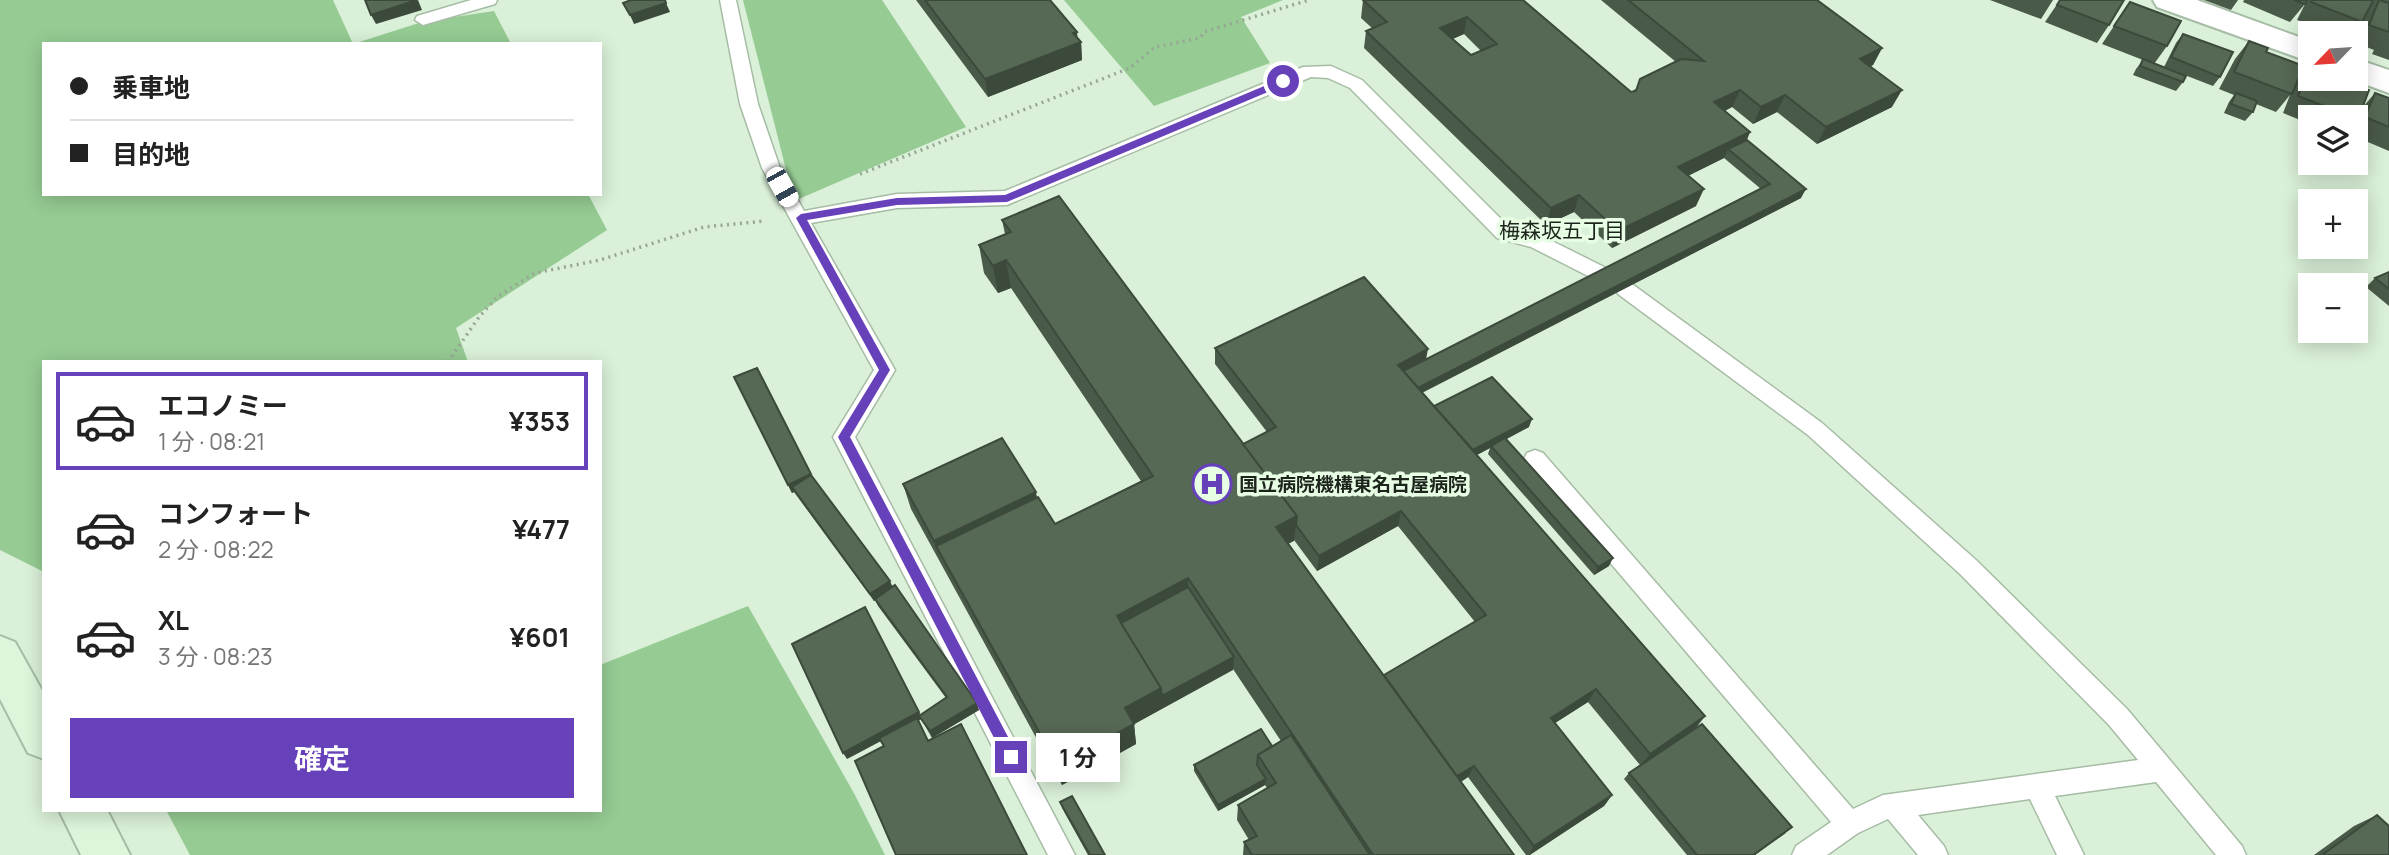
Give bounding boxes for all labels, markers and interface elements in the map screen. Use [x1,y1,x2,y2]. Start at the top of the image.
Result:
north arrow [2298,21,2368,91]
map controls [2298,21,2368,343]
route start [1267,65,1299,97]
text: 乗車地 [112,69,190,105]
button: layers [2298,105,2368,175]
text: 目的地 [112,136,190,172]
car [763,164,802,210]
button: + [2298,189,2368,259]
district label: 梅森坂五丁目 [1499,216,1625,244]
button: − [2298,273,2368,343]
text: エコノミー [158,387,288,423]
icon: car [74,390,137,453]
text: ¥353 [509,403,570,439]
text: 1 分 · 08:21 [158,425,265,457]
hospital icon: 国立病院機構東名古屋病院 [1191,463,1233,505]
place label: 国立病院機構東名古屋病院 [1239,471,1467,497]
text: コンフォート [158,495,313,531]
icon: car [74,498,137,561]
text: ¥477 [512,511,570,547]
text: 2 分 · 08:22 [158,533,274,565]
text: XL [158,602,189,638]
icon: car [74,606,137,669]
text: ¥601 [509,619,570,655]
text: 3 分 · 08:23 [158,640,273,672]
button: 確定 [70,718,574,798]
callout: 1 分 [1036,732,1120,782]
route end [995,741,1027,773]
text: 1 分 [1059,741,1097,773]

